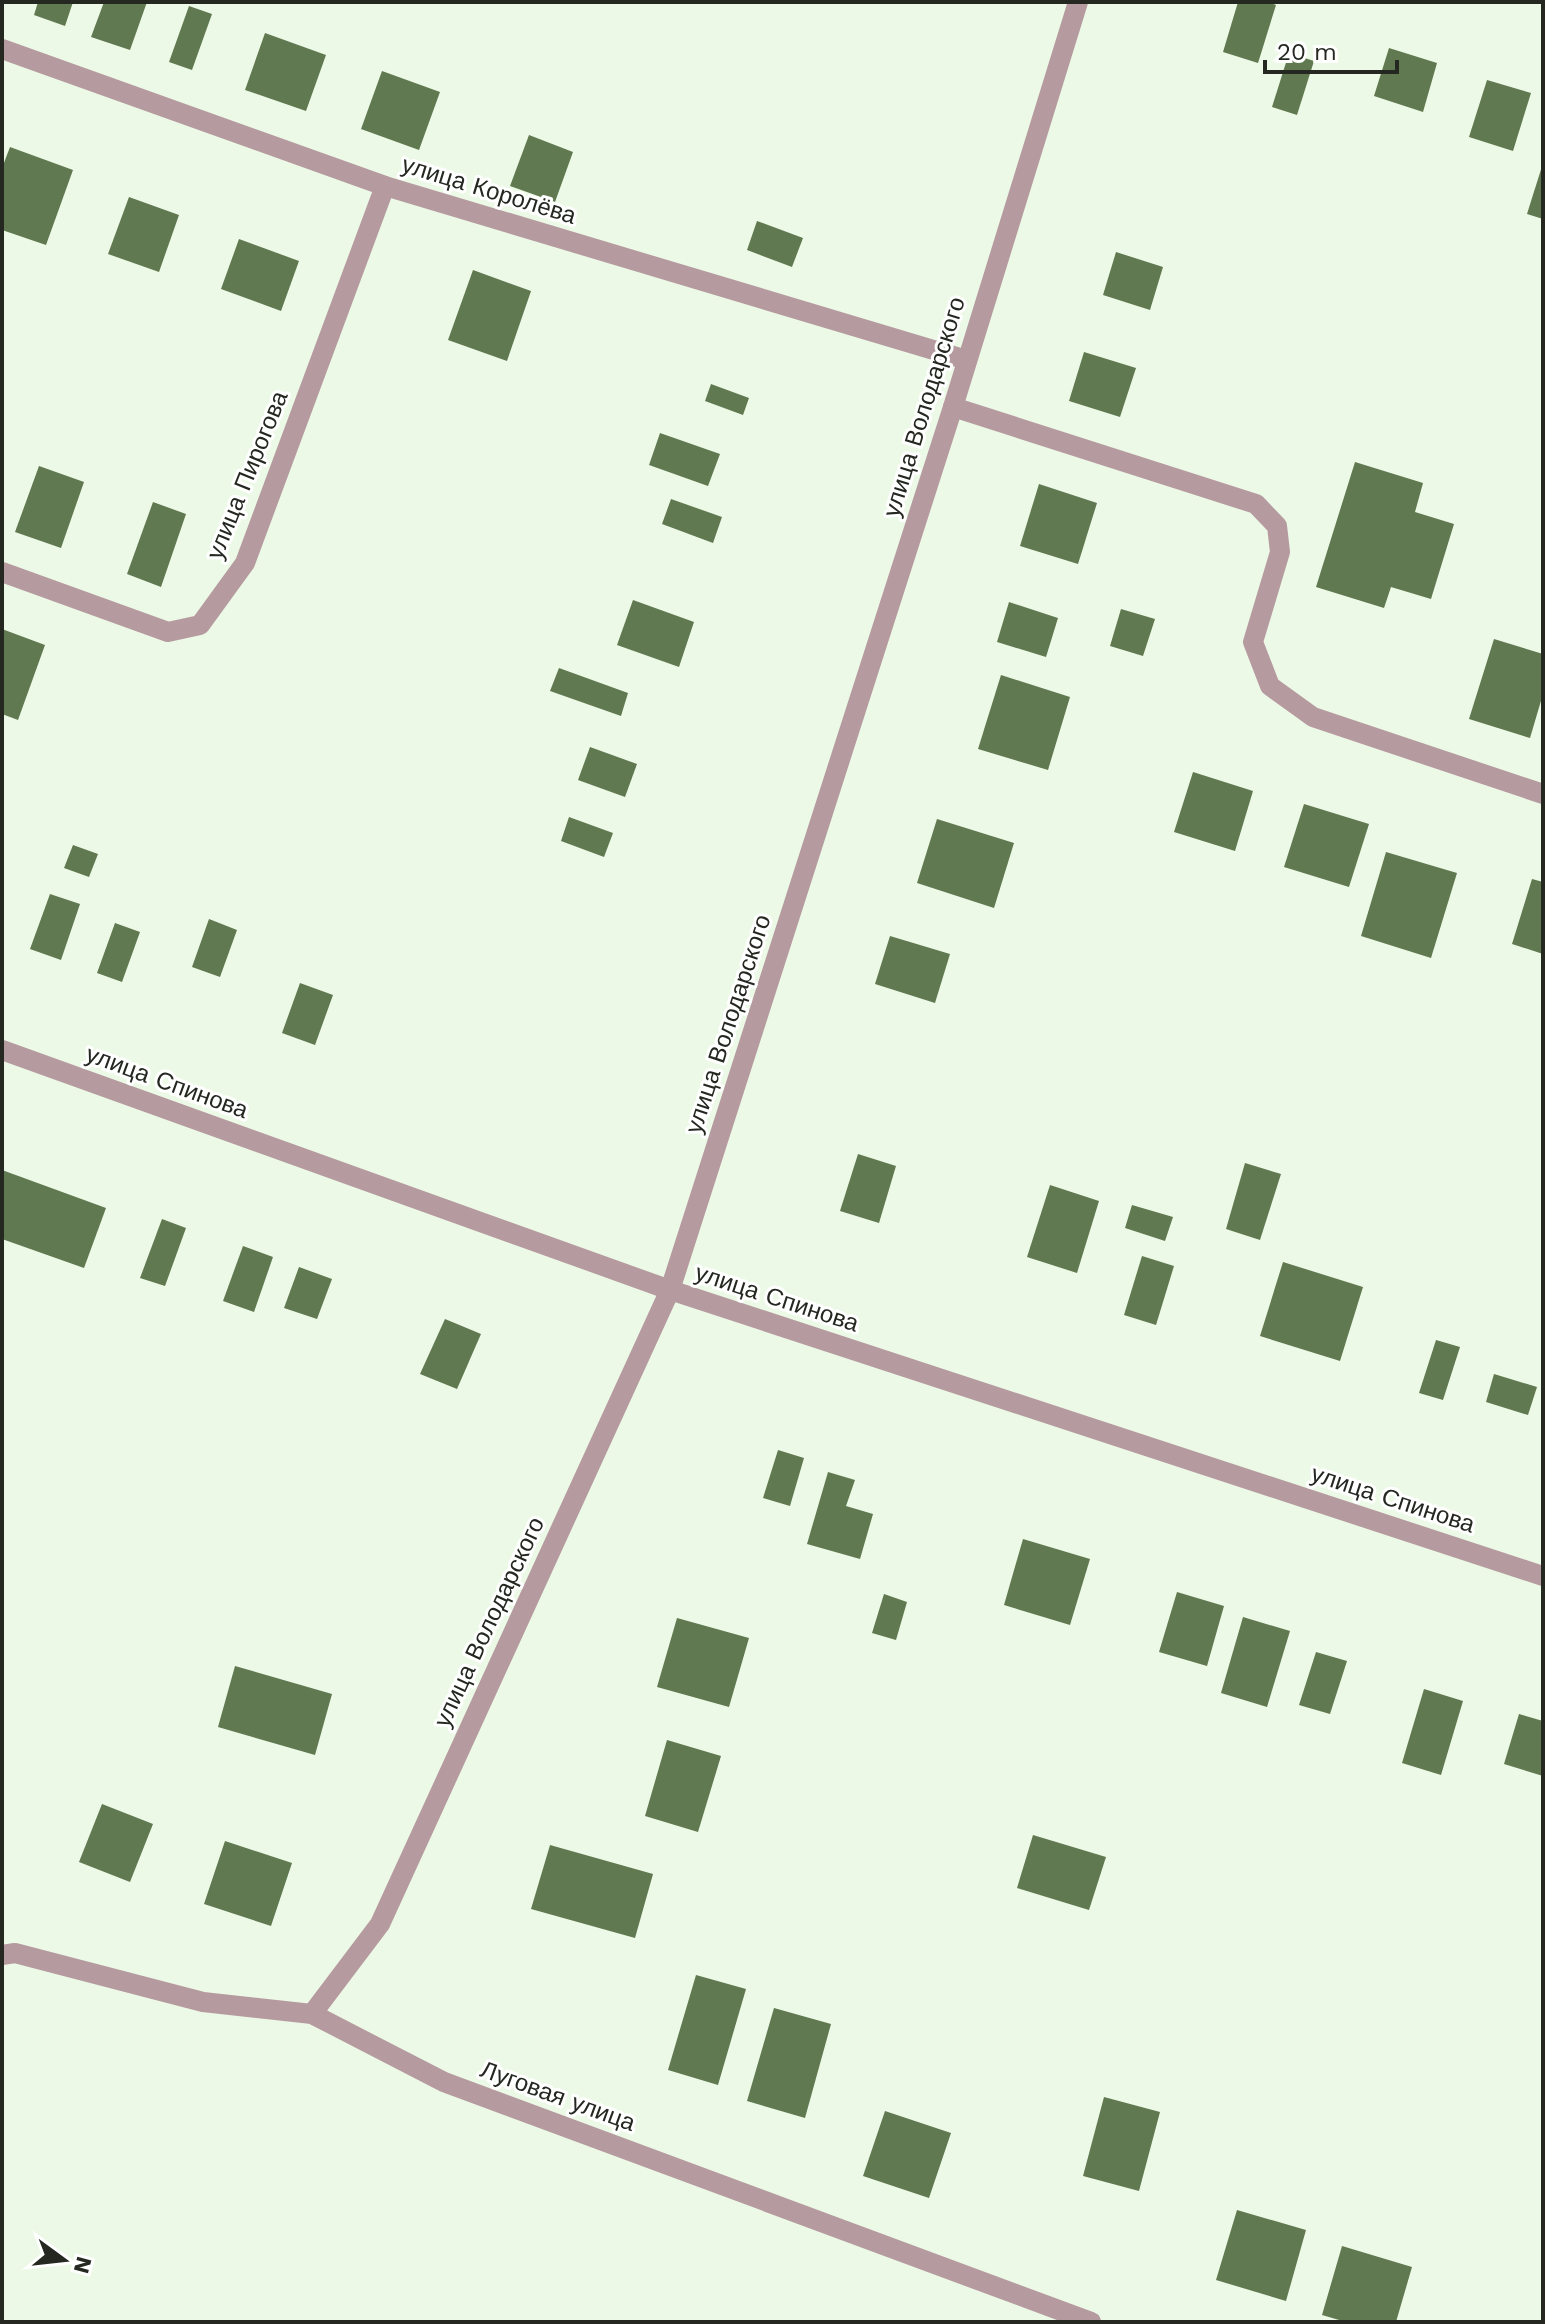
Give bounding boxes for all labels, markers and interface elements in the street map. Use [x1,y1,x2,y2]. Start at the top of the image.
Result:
scale bar [1265,24,1397,74]
text: 20 m [1277,38,1337,66]
street label: улица Королёва [398,150,580,230]
street label: улица Володарского [877,294,971,520]
street label: улица Пирогова [201,386,294,563]
street label: улица Володарского [679,911,777,1137]
street label: улица Спинова [82,1040,252,1125]
street label: улица Спинова [692,1258,863,1338]
street label: улица Спинова [1308,1459,1479,1539]
street label: улица Володарского [428,1513,550,1731]
street label: Луговая улица [477,2055,640,2137]
north arrow [24,2220,104,2300]
text: N [69,2254,97,2276]

